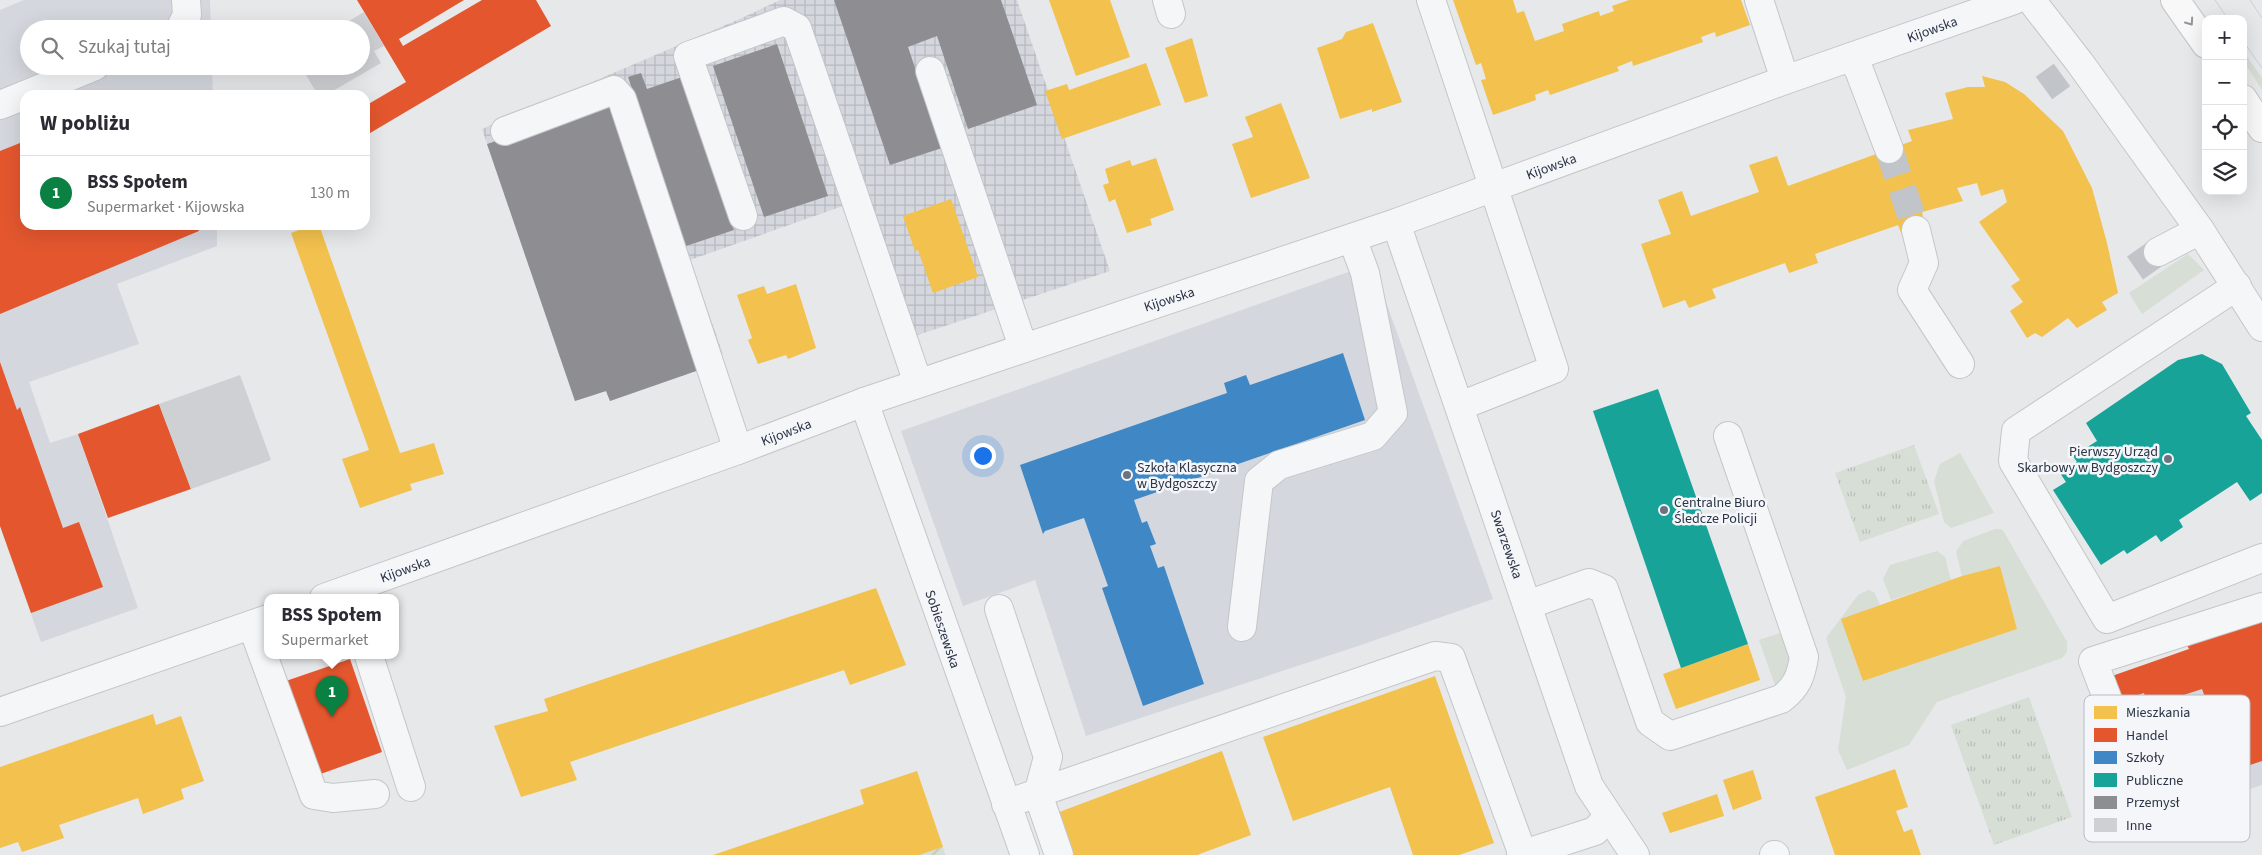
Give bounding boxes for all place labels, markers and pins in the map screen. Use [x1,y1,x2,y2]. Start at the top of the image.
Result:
place label: Pierwszy Urząd Skarbowy w Bydgoszczy [2017,442,2158,478]
marker: Pierwszy Urząd Skarbowy w Bydgoszczy [2162,453,2174,465]
place label: Szkoła Klasyczna w Bydgoszczy [1137,458,1237,494]
marker: Szkoła Klasyczna w Bydgoszczy [1121,469,1133,481]
place label: Centralne Biuro Śledcze Policji [1674,493,1765,529]
marker: Centralne Biuro Śledcze Policji [1658,504,1670,516]
pin: 1 [316,676,348,717]

